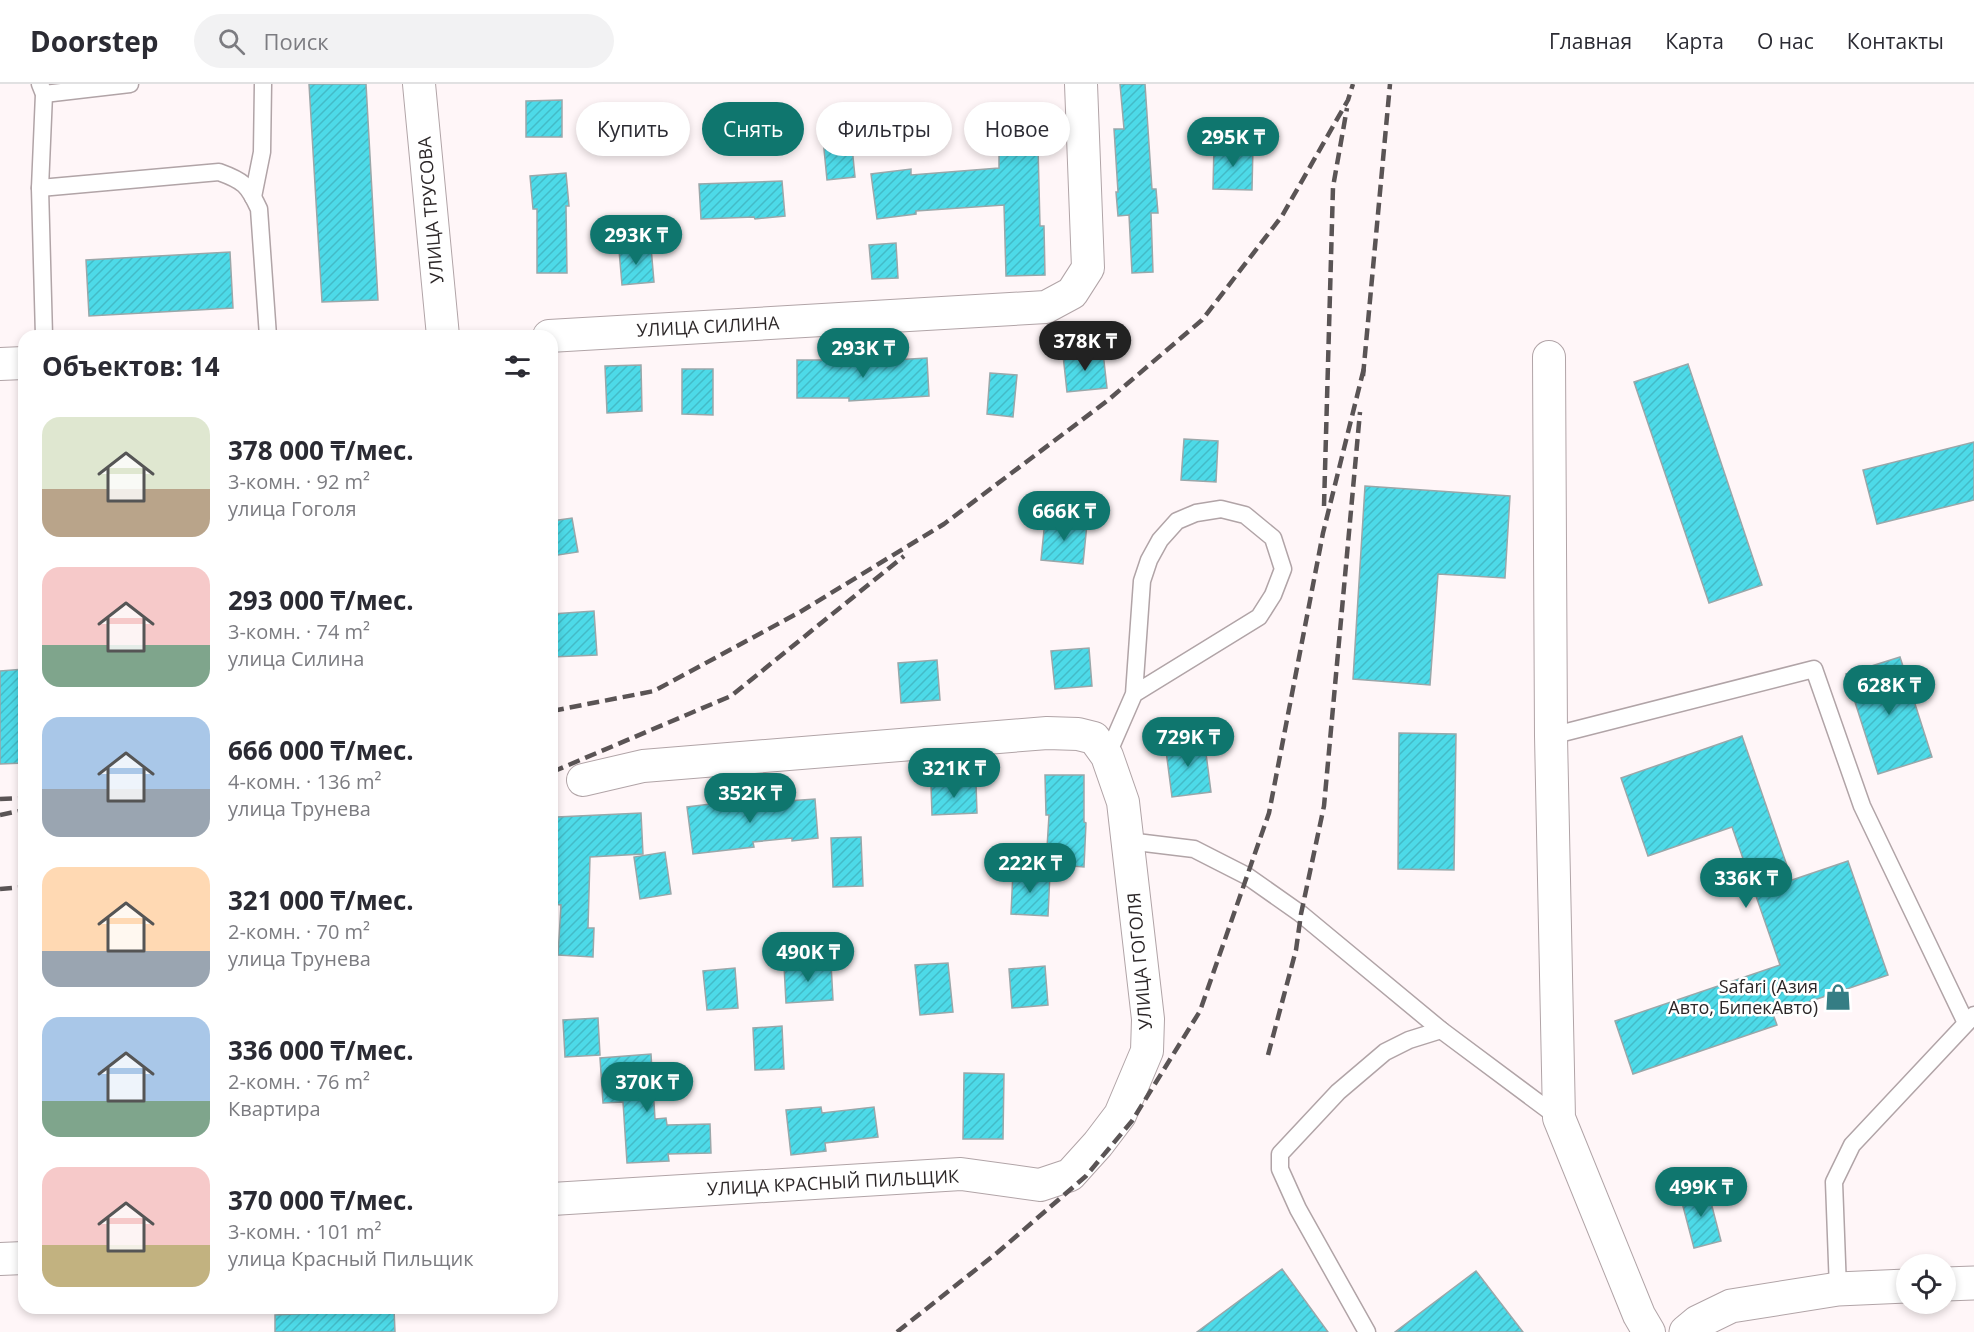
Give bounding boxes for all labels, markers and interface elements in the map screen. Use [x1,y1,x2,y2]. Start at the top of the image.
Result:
search box [194,14,614,68]
text: Doorstep [30,22,158,60]
icon: search [215,25,248,58]
text: Поиск [263,26,329,56]
text: Главная [1549,27,1632,55]
text: Карта [1665,27,1724,55]
text: О нас [1757,27,1814,55]
text: Контакты [1847,27,1944,55]
chip: Купить [576,102,690,156]
chip: Снять [702,102,804,156]
chip: Фильтры [816,102,952,156]
chip: Новое [964,102,1070,156]
pin: 295K ₸ [1184,117,1282,168]
text: 295K ₸ [1201,123,1265,150]
street label: УЛИЦА ТРУСОВА [412,135,448,284]
pin: 293K ₸ [587,215,685,266]
text: 293K ₸ [604,221,668,248]
street label: УЛИЦА СИЛИНА [636,310,780,342]
pin: 378K ₸ [1036,321,1134,372]
text: 378K ₸ [1053,327,1117,354]
pin: 293K ₸ [814,328,912,379]
text: 293K ₸ [831,334,895,361]
text: Объектов: 14 [42,348,220,384]
icon: filters [501,350,534,383]
text: 378 000 ₸/мес. [228,432,414,468]
icon: home [90,441,162,513]
text: 3-комн. · 92 m² [228,468,370,495]
pin: 666K ₸ [1015,491,1113,542]
text: улица Гоголя [228,495,357,522]
text: 666K ₸ [1032,497,1096,524]
text: 293 000 ₸/мес. [228,582,414,618]
icon: home [90,591,162,663]
text: 3-комн. · 74 m² [228,618,370,645]
text: улица Силина [228,645,364,672]
pin: 628K ₸ [1840,665,1938,716]
text: 628K ₸ [1857,671,1921,698]
pin: 729K ₸ [1139,717,1237,768]
text: 729K ₸ [1156,723,1220,750]
text: 666 000 ₸/мес. [228,732,414,768]
icon: home [90,741,162,813]
pin: 321K ₸ [905,748,1003,799]
text: 321K ₸ [922,754,986,781]
text: 4-комн. · 136 m² [228,768,381,795]
pin: 352K ₸ [701,773,799,824]
text: 352K ₸ [718,779,782,806]
text: улица Трунева [228,795,371,822]
pin: 222K ₸ [981,843,1079,894]
text: 222K ₸ [998,849,1062,876]
pin: 336K ₸ [1697,858,1795,909]
text: 336K ₸ [1714,864,1778,891]
text: 321 000 ₸/мес. [228,882,414,918]
icon: home [90,891,162,963]
street label: УЛИЦА ГОГОЛЯ [1121,892,1157,1031]
text: 2-комн. · 70 m² [228,918,370,945]
pin: 490K ₸ [759,932,857,983]
text: 490K ₸ [776,938,840,965]
text: улица Трунева [228,945,371,972]
place label: Safari (Азия Авто, БипекАвто) [1668,974,1818,1019]
shop icon: Safari (Азия Авто, БипекАвто) [1823,982,1853,1012]
text: 336 000 ₸/мес. [228,1032,414,1068]
icon: home [90,1041,162,1113]
pin: 370K ₸ [598,1062,696,1113]
text: 2-комн. · 76 m² [228,1068,370,1095]
text: 370K ₸ [615,1068,679,1095]
text: Квартира [228,1095,321,1122]
street label: УЛИЦА КРАСНЫЙ ПИЛЬЩИК [706,1163,960,1201]
pin: 499K ₸ [1652,1167,1750,1218]
text: 499K ₸ [1669,1173,1733,1200]
text: 370 000 ₸/мес. [228,1182,414,1218]
icon: home [90,1191,162,1263]
text: 3-комн. · 101 m² [228,1218,381,1245]
text: улица Красный Пильщик [228,1245,474,1272]
map controls [1896,1254,1956,1314]
button: locate [1896,1254,1956,1314]

